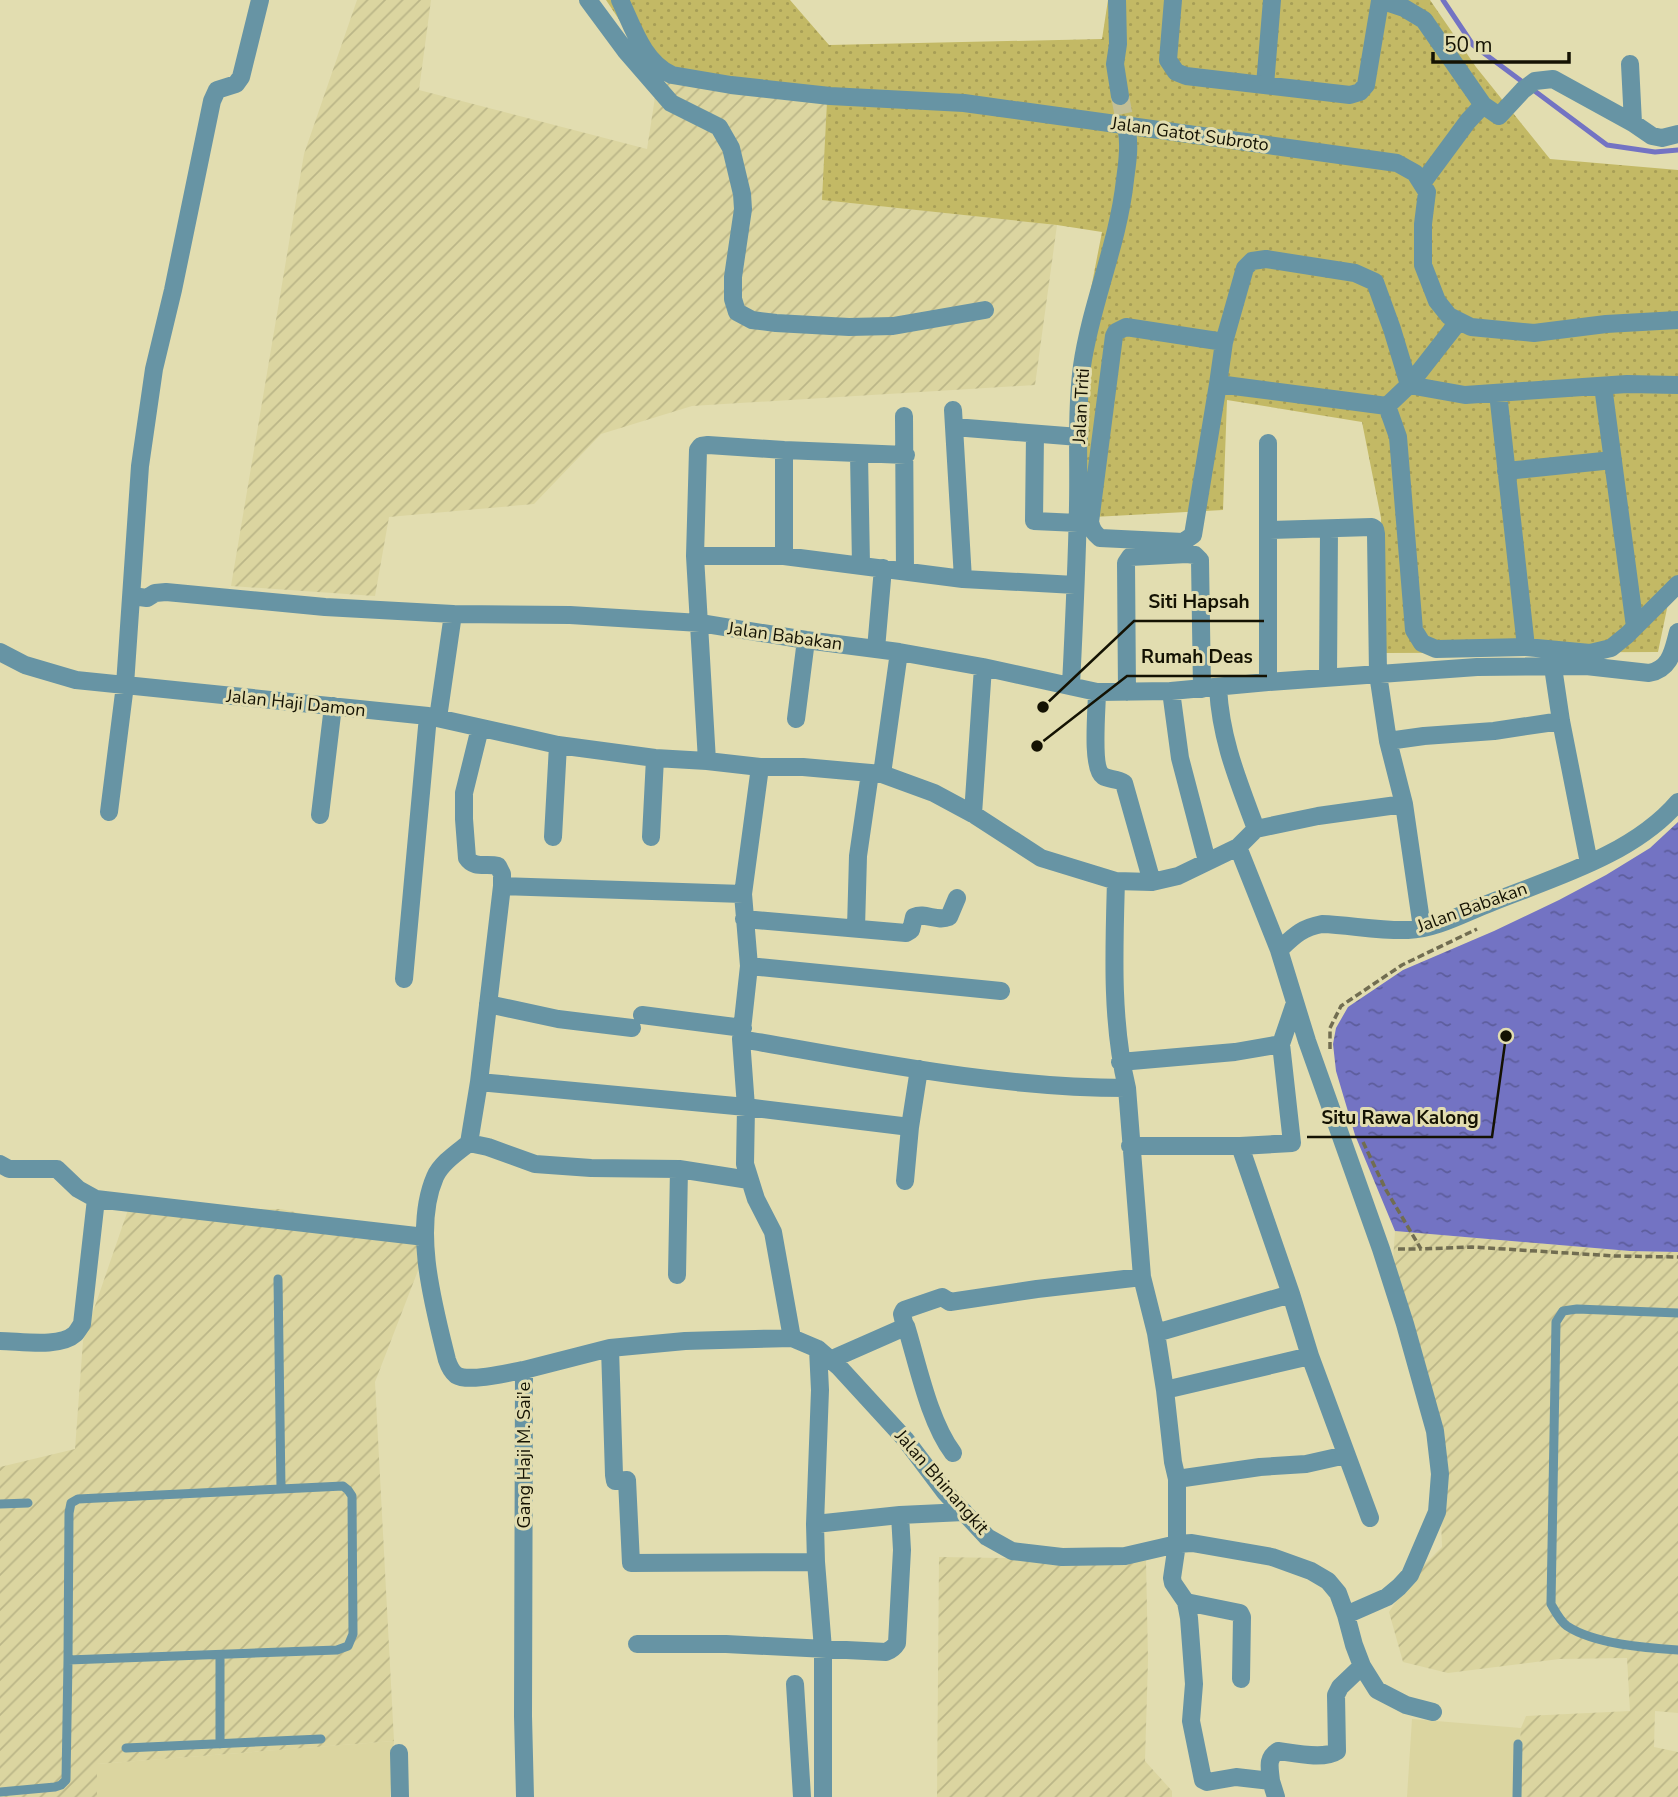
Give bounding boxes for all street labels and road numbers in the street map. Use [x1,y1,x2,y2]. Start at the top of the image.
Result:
street label: Jalan Gatot Subroto [1109,111,1270,157]
street label: Jalan Triti [1067,368,1095,445]
street label: Jalan Babakan [725,616,844,656]
street label: Jalan Haji Damon [224,684,367,722]
street label: Jalan Babakan [1413,876,1530,938]
street label: Gang Haji M. Sai'e [512,1382,536,1528]
street label: Jalan Bhinangkit [889,1424,995,1540]

